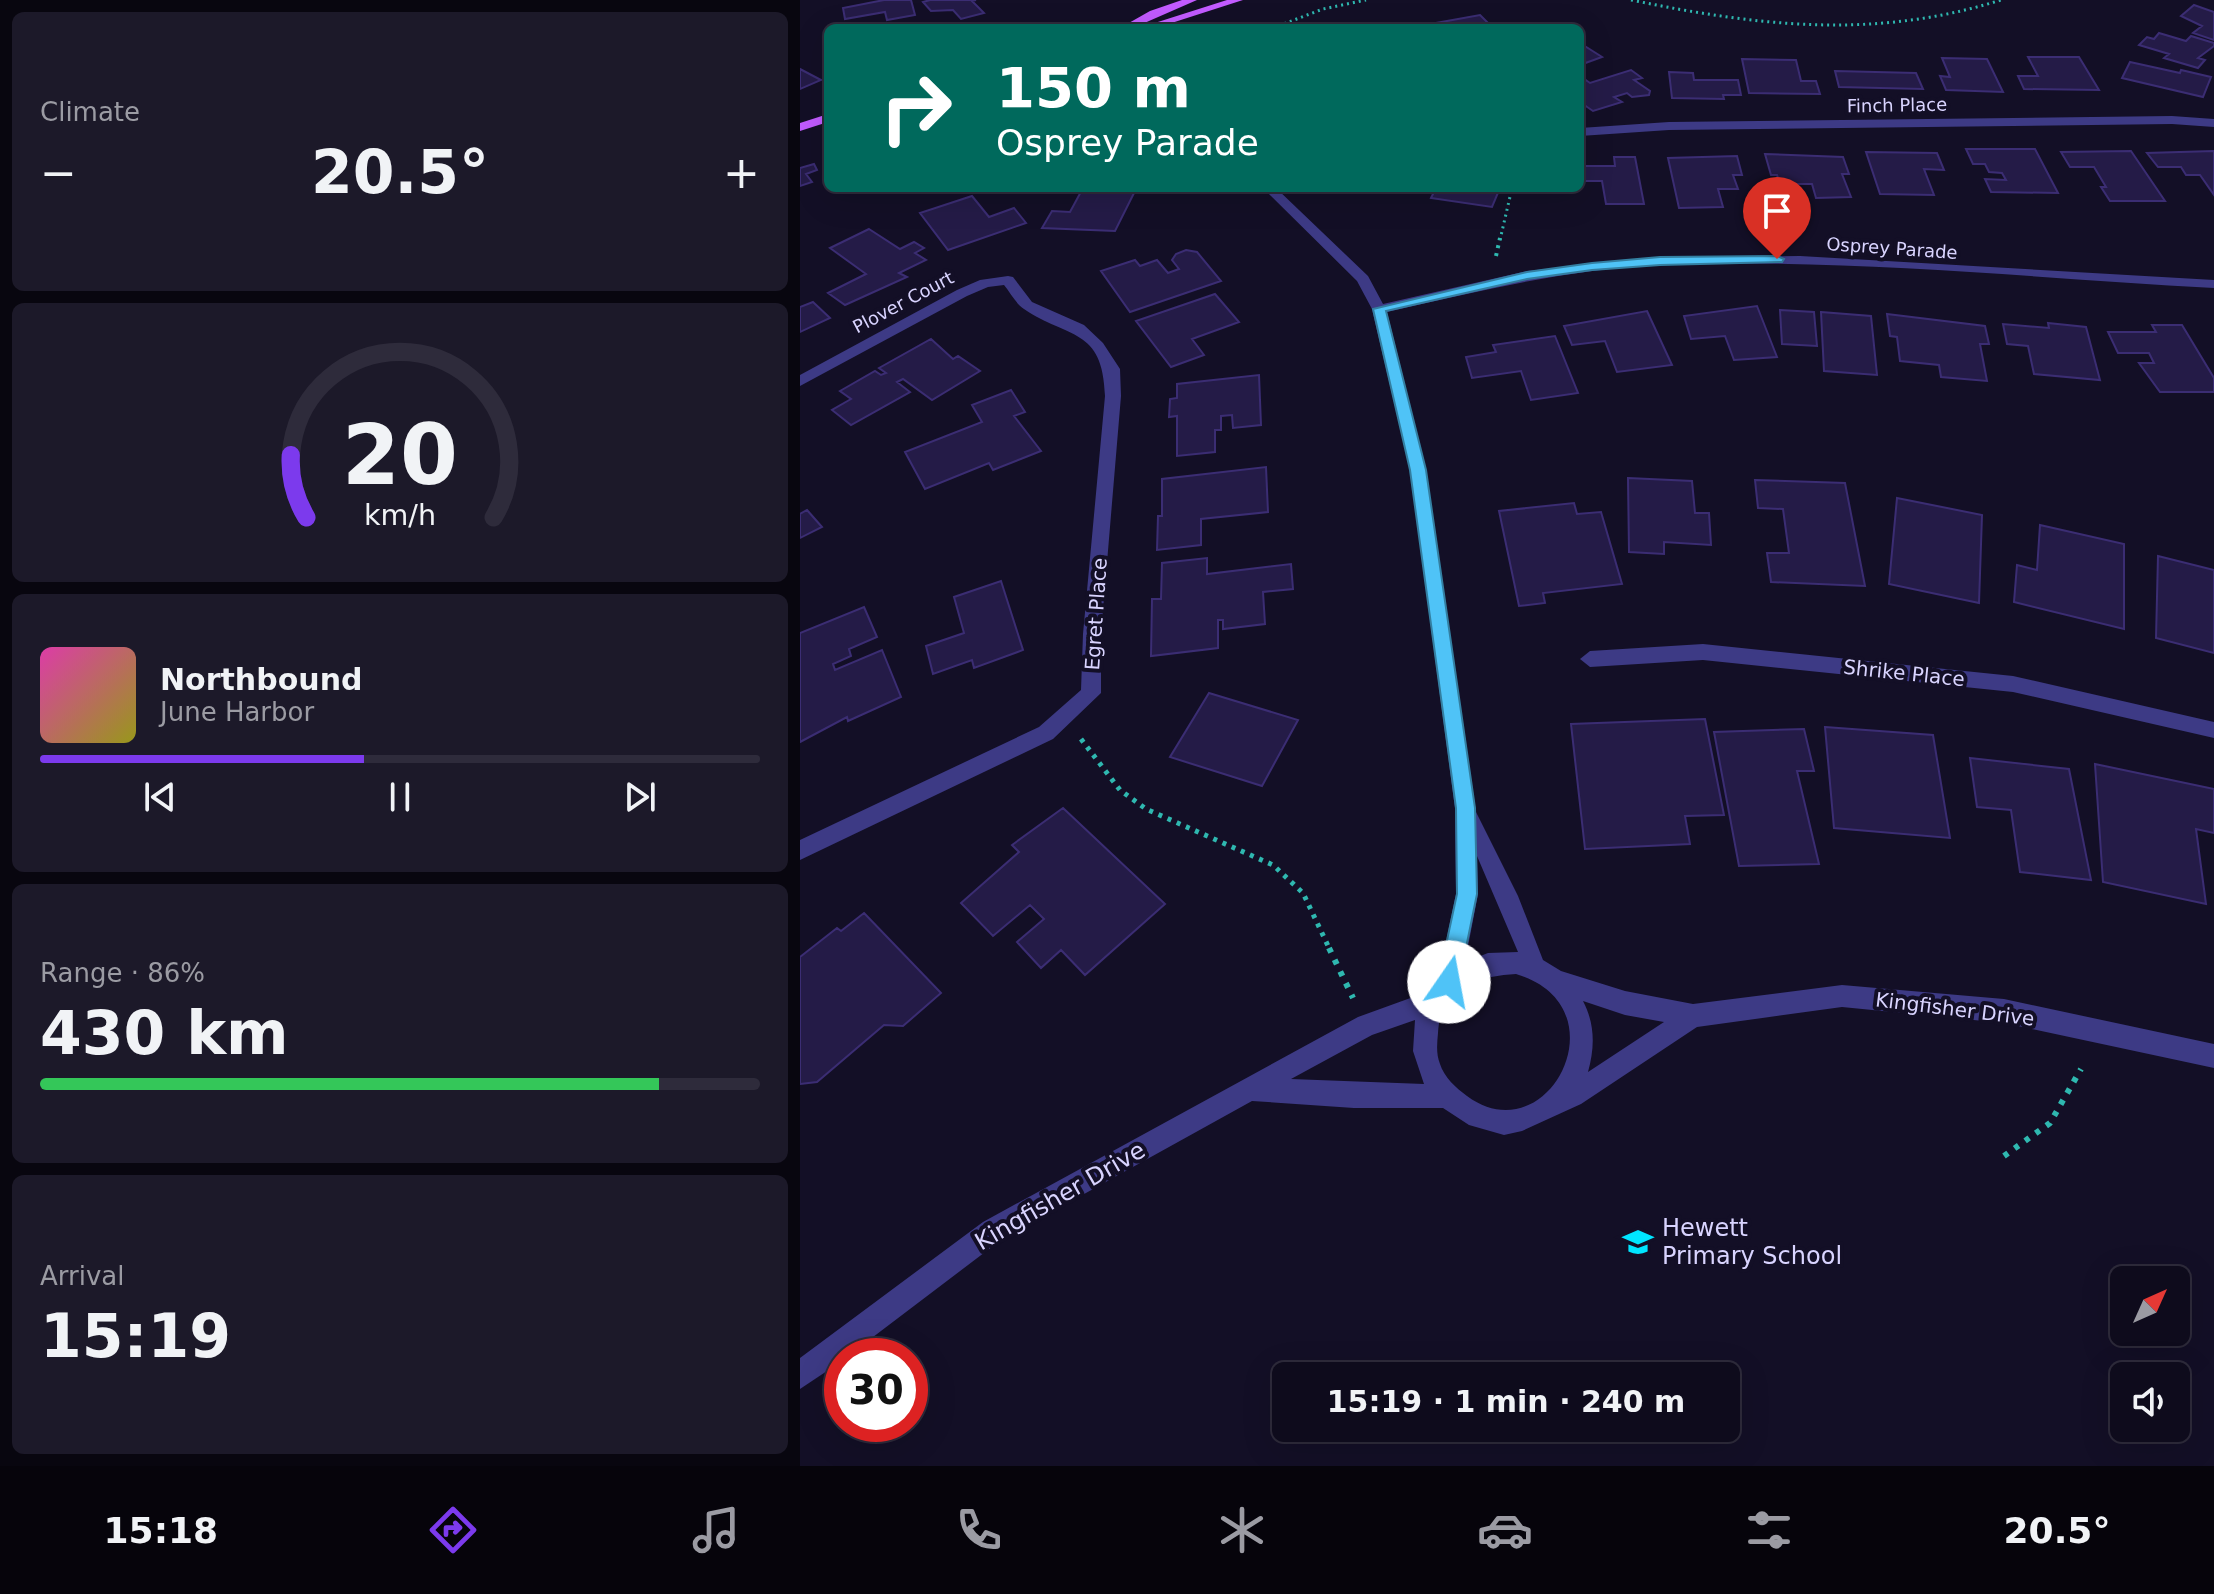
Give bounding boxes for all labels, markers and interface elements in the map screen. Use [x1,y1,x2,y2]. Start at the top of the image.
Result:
text: 150 m [996,55,1191,120]
icon: right [864,56,968,160]
street label: Finch Place [1847,94,1947,116]
text: Climate [40,97,140,127]
text: Osprey Parade [996,122,1259,163]
text: 20.5° [311,137,489,207]
text: − [40,147,77,198]
text: + [723,147,760,198]
pin [1743,177,1811,259]
icon: arrive [1755,189,1799,233]
street label: Osprey Parade [1826,233,1958,263]
street label: Plover Court [849,267,957,337]
text: 20 [342,407,458,504]
text: km/h [364,498,436,532]
street label: Egret Place [1080,557,1112,671]
street label: Shrike Place [1842,655,1966,691]
text: Northbound [160,662,363,697]
text: June Harbor [160,697,314,727]
icon: previous [138,775,182,819]
icon: pause [378,775,422,819]
icon: next [618,775,662,819]
position arrow [1407,940,1491,1024]
text: Range · 86% [40,958,205,988]
street label: Kingfisher Drive [1874,987,2036,1031]
text: 430 km [40,998,289,1068]
street label: Kingfisher Drive [970,1136,1150,1256]
place label: Hewett Primary School [1662,1214,1842,1270]
school or university icon: Hewett Primary School [1621,1225,1655,1259]
text: Arrival [40,1261,124,1291]
north arrow [2110,1266,2190,1346]
map controls [2110,1266,2190,1442]
text: 15:19 [40,1301,231,1371]
speed limit sign: 30 [824,1338,928,1442]
button: sound [2110,1362,2190,1442]
text: 15:19 · 1 min · 240 m [1327,1384,1685,1419]
icon: directions [425,1502,481,1558]
icon: music [688,1502,744,1558]
icon: phone [951,1502,1007,1558]
icon: climate [1214,1502,1270,1558]
icon: car [1477,1502,1533,1558]
icon: filters [1741,1502,1797,1558]
text: 15:18 [104,1510,218,1551]
text: 20.5° [2004,1510,2110,1551]

